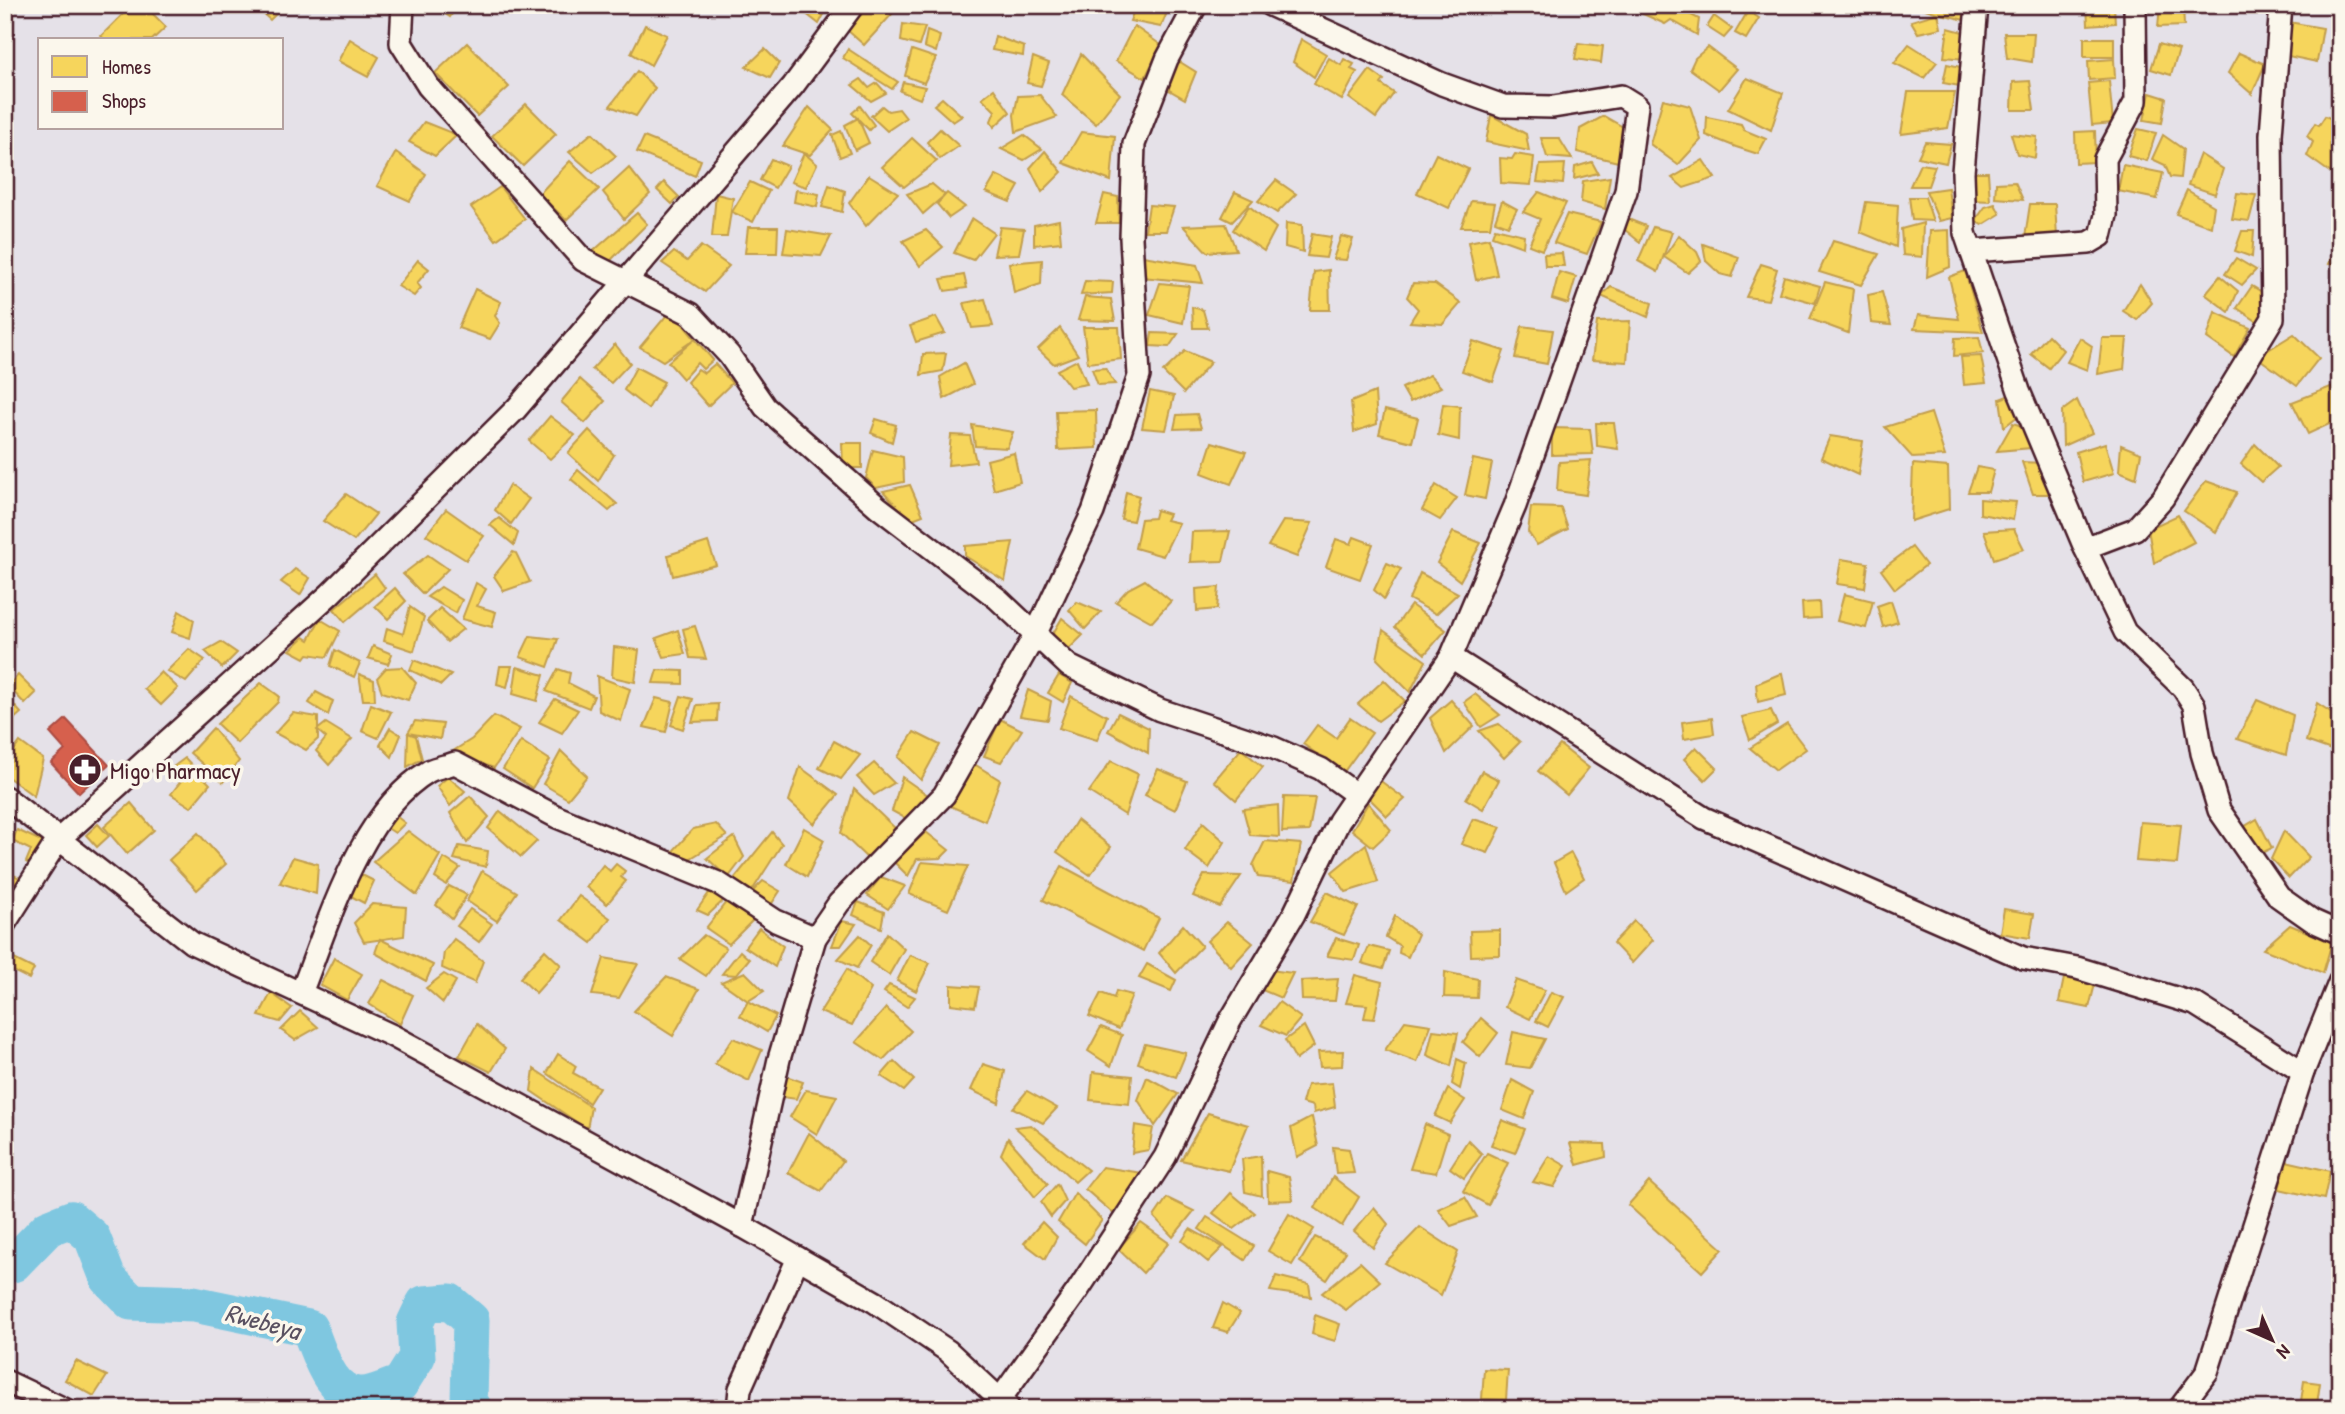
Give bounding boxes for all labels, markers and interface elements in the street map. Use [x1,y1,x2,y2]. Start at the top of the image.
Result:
legend [38,38,284,130]
text: Homes [102,52,151,81]
text: Shops [102,86,146,115]
pharmacy icon: Migo Pharmacy [66,751,104,789]
place label: Migo Pharmacy [110,754,241,786]
water label: Rwebeya [221,1294,307,1349]
north arrow [2236,1306,2306,1376]
text: N [2271,1339,2297,1365]

